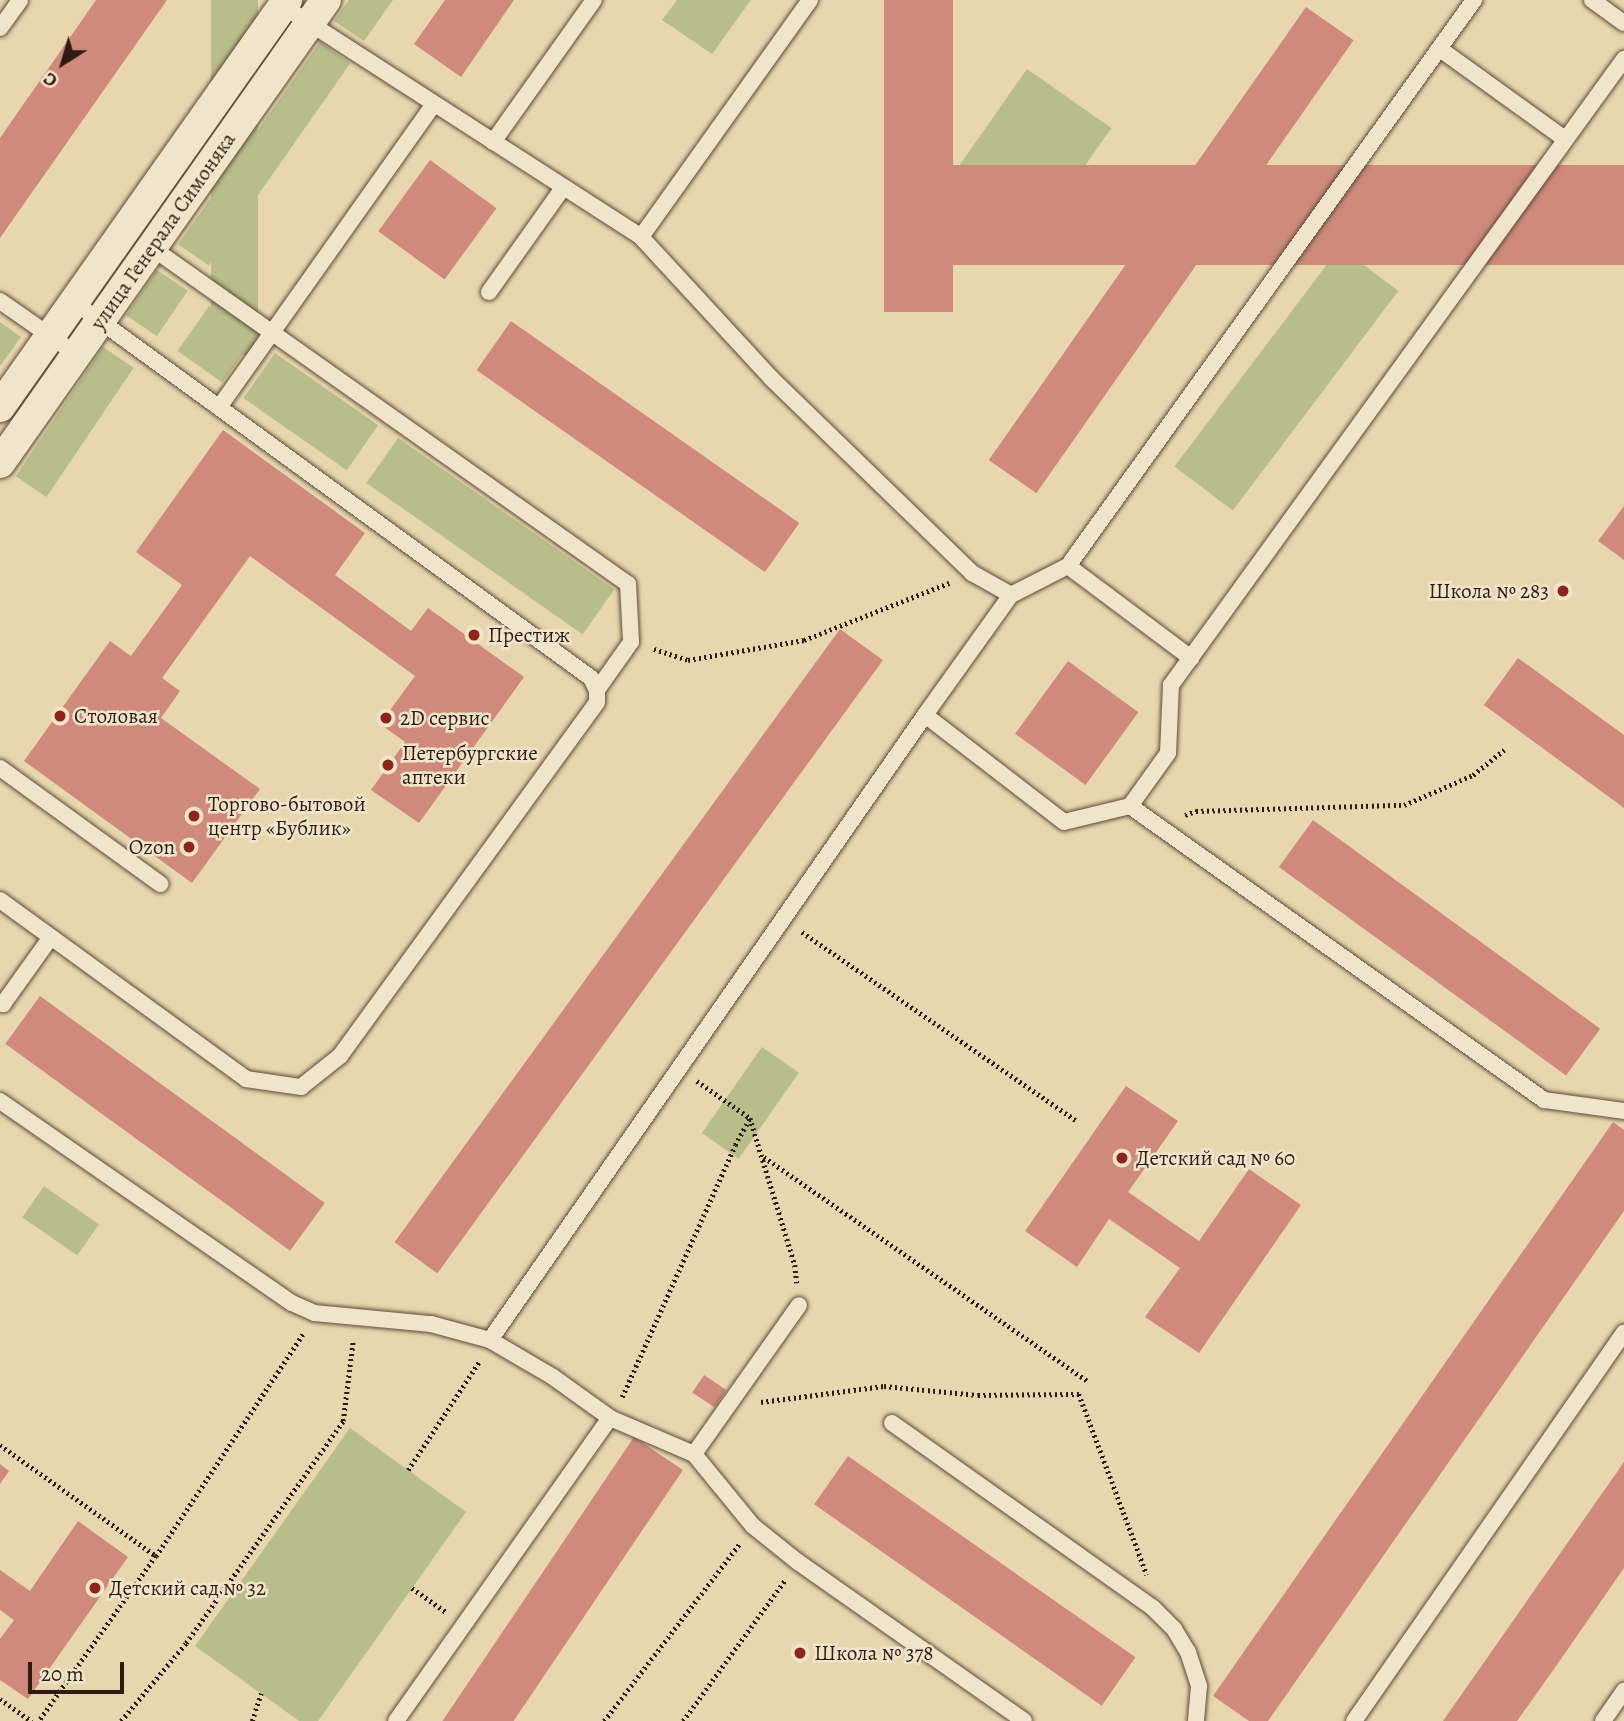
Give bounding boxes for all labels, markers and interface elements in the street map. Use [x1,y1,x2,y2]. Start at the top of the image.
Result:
north arrow [28,28,98,98]
text: С [38,66,63,94]
street label: улица Генерала Симоняка [85,127,241,335]
place label: Школа № 283 [1428,578,1549,604]
marker: Школа № 283 [1555,583,1571,599]
place label: Престиж [488,622,570,648]
marker: Престиж [466,627,482,643]
place label: Столовая [74,703,158,729]
place label: 2D сервис [400,705,490,731]
marker: Столовая [52,708,68,724]
marker: 2D сервис [378,710,394,726]
place label: Петербургские аптеки [402,740,538,790]
marker: Петербургские аптеки [380,757,396,773]
place label: Торгово-бытовой центр «Бублик» [208,791,366,841]
marker: Торгово-бытовой центр «Бублик» [186,808,202,824]
place label: Ozon [129,834,175,860]
marker: Ozon [181,839,197,855]
place label: Детский сад № 60 [1136,1145,1295,1171]
marker: Детский сад № 60 [1114,1150,1130,1166]
place label: Детский сад № 32 [109,1575,266,1601]
marker: Детский сад № 32 [87,1580,103,1596]
place label: Школа № 378 [814,1640,933,1666]
marker: Школа № 378 [792,1645,808,1661]
scale bar [32,1648,128,1692]
text: 20 m [41,1660,84,1688]

